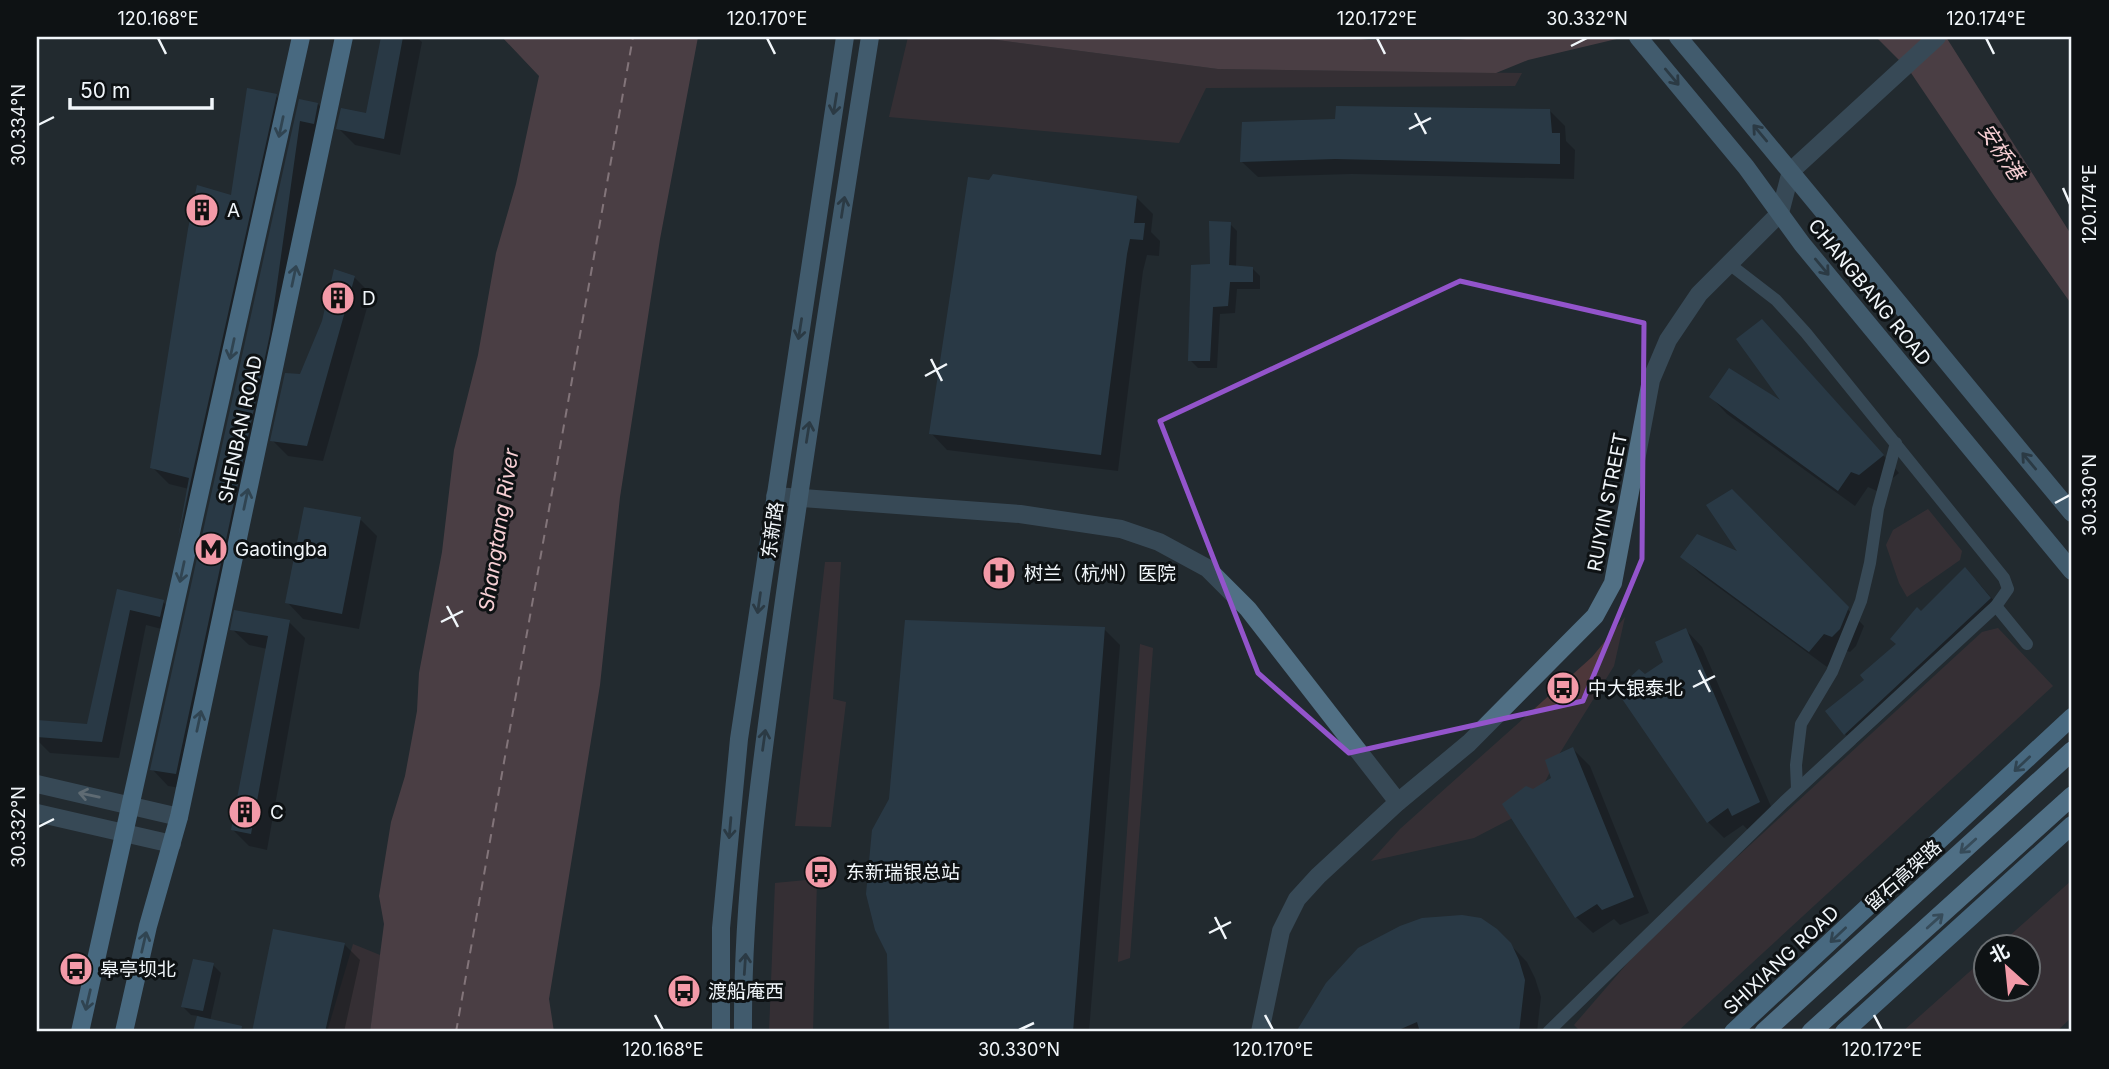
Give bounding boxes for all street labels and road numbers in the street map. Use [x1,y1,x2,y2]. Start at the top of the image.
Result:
street label: CHANGBANG ROAD [1803,214,1936,370]
street label: SHENBAN ROAD [214,353,267,505]
street label: RUIYIN STREET [1583,431,1632,573]
street label: 东新路 [757,500,788,560]
street label: 留石高架路 [1860,835,1946,916]
street label: SHIXIANG ROAD [1719,901,1844,1020]

